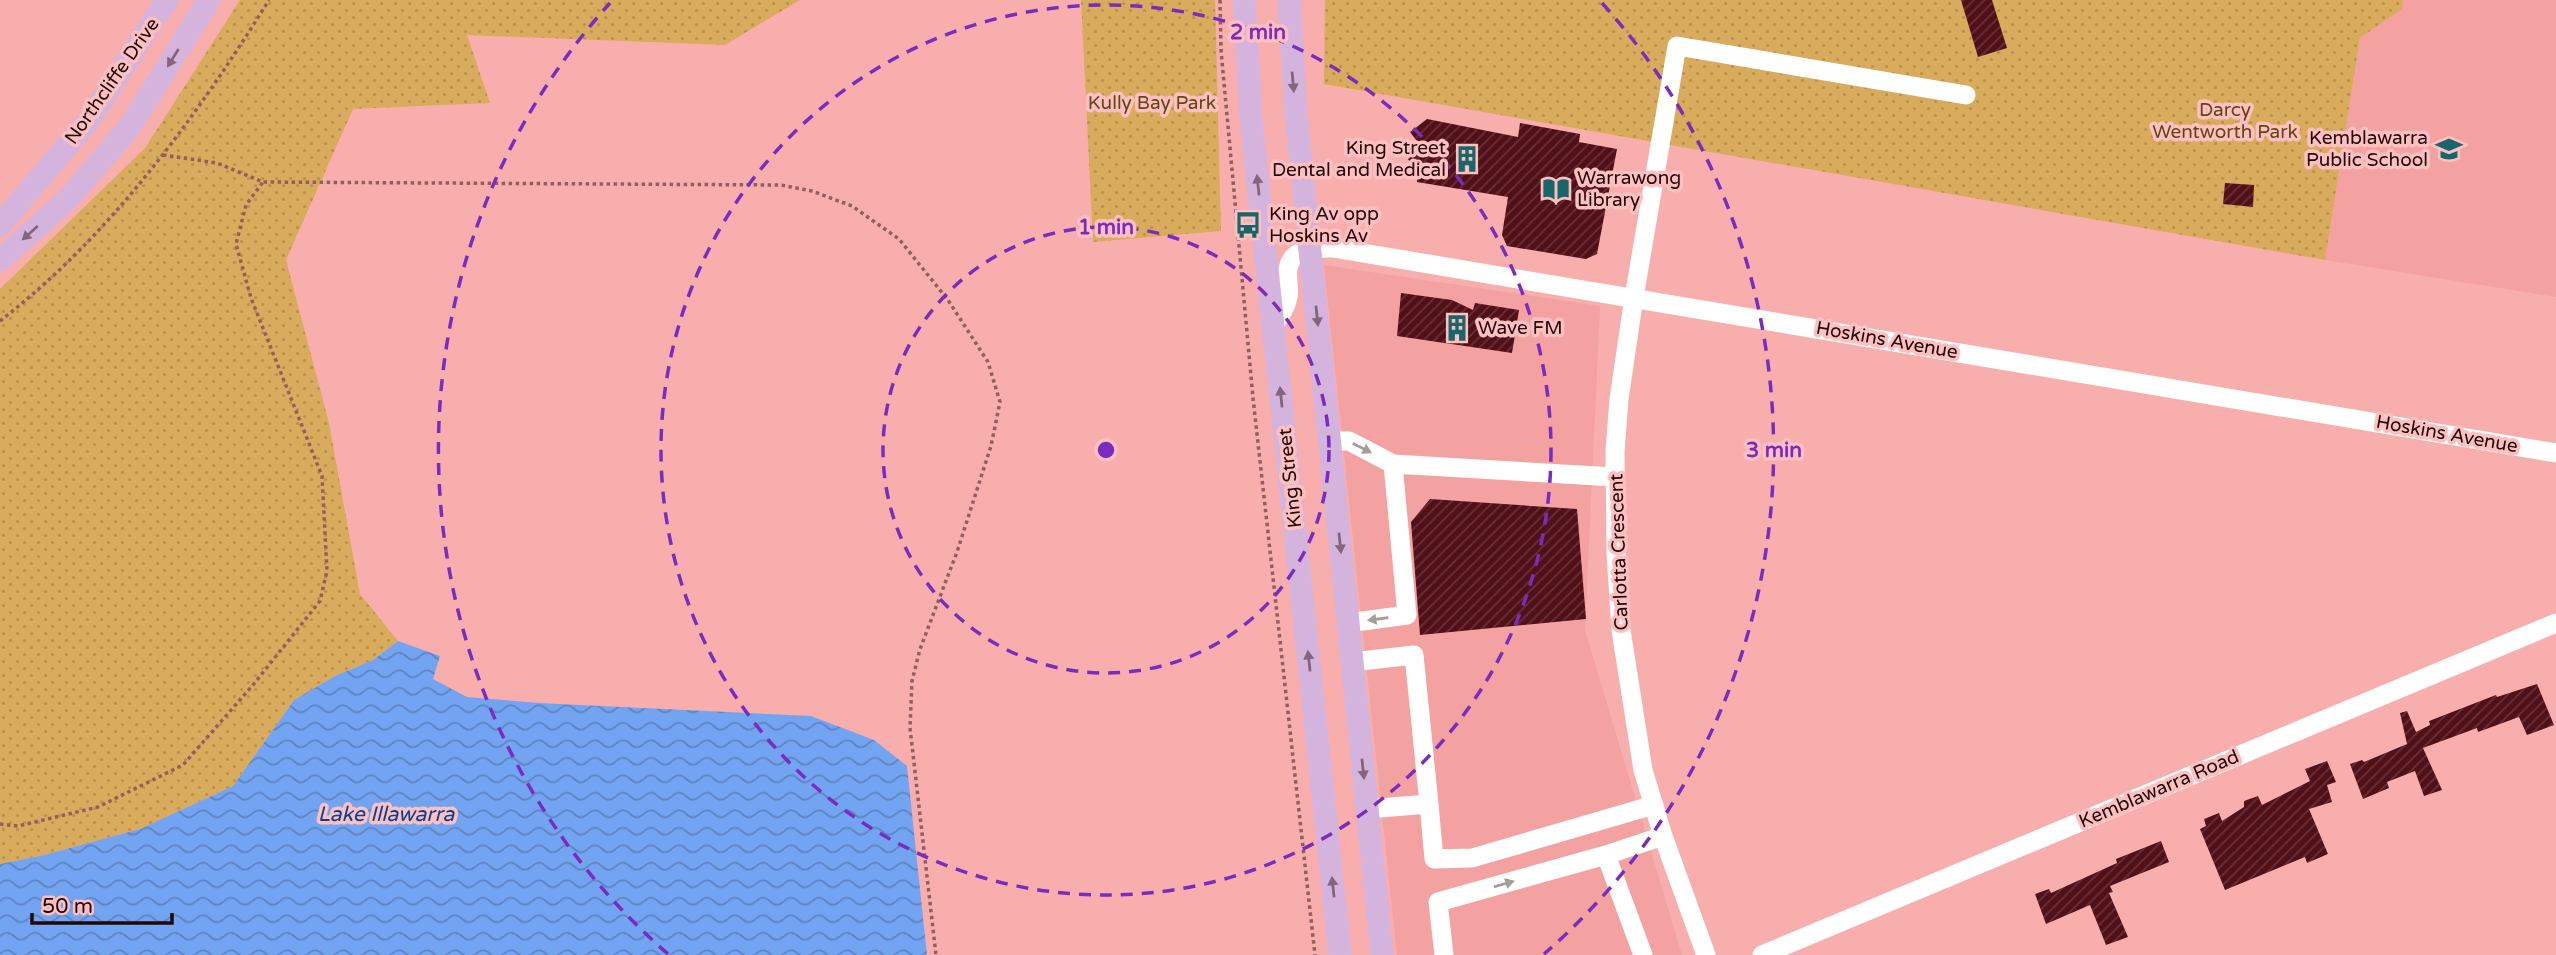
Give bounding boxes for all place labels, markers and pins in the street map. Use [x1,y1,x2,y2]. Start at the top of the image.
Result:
place label: Kemblawarra Public School [2306,127,2428,171]
school or university icon: Kemblawarra Public School [2434,134,2464,164]
place label: King Street Dental and Medical [1272,137,1446,181]
building icon: King Street Dental and Medical [1452,144,1482,174]
place label: Warrawong Library [1577,167,1681,211]
library icon: Warrawong Library [1541,174,1571,204]
place label: King Av opp Hoskins Av [1269,203,1379,247]
bus stop icon: King Av opp Hoskins Av [1233,210,1263,240]
building icon: Wave FM [1442,313,1472,343]
place label: Wave FM [1478,317,1563,339]
centre of rings [1094,438,1118,462]

